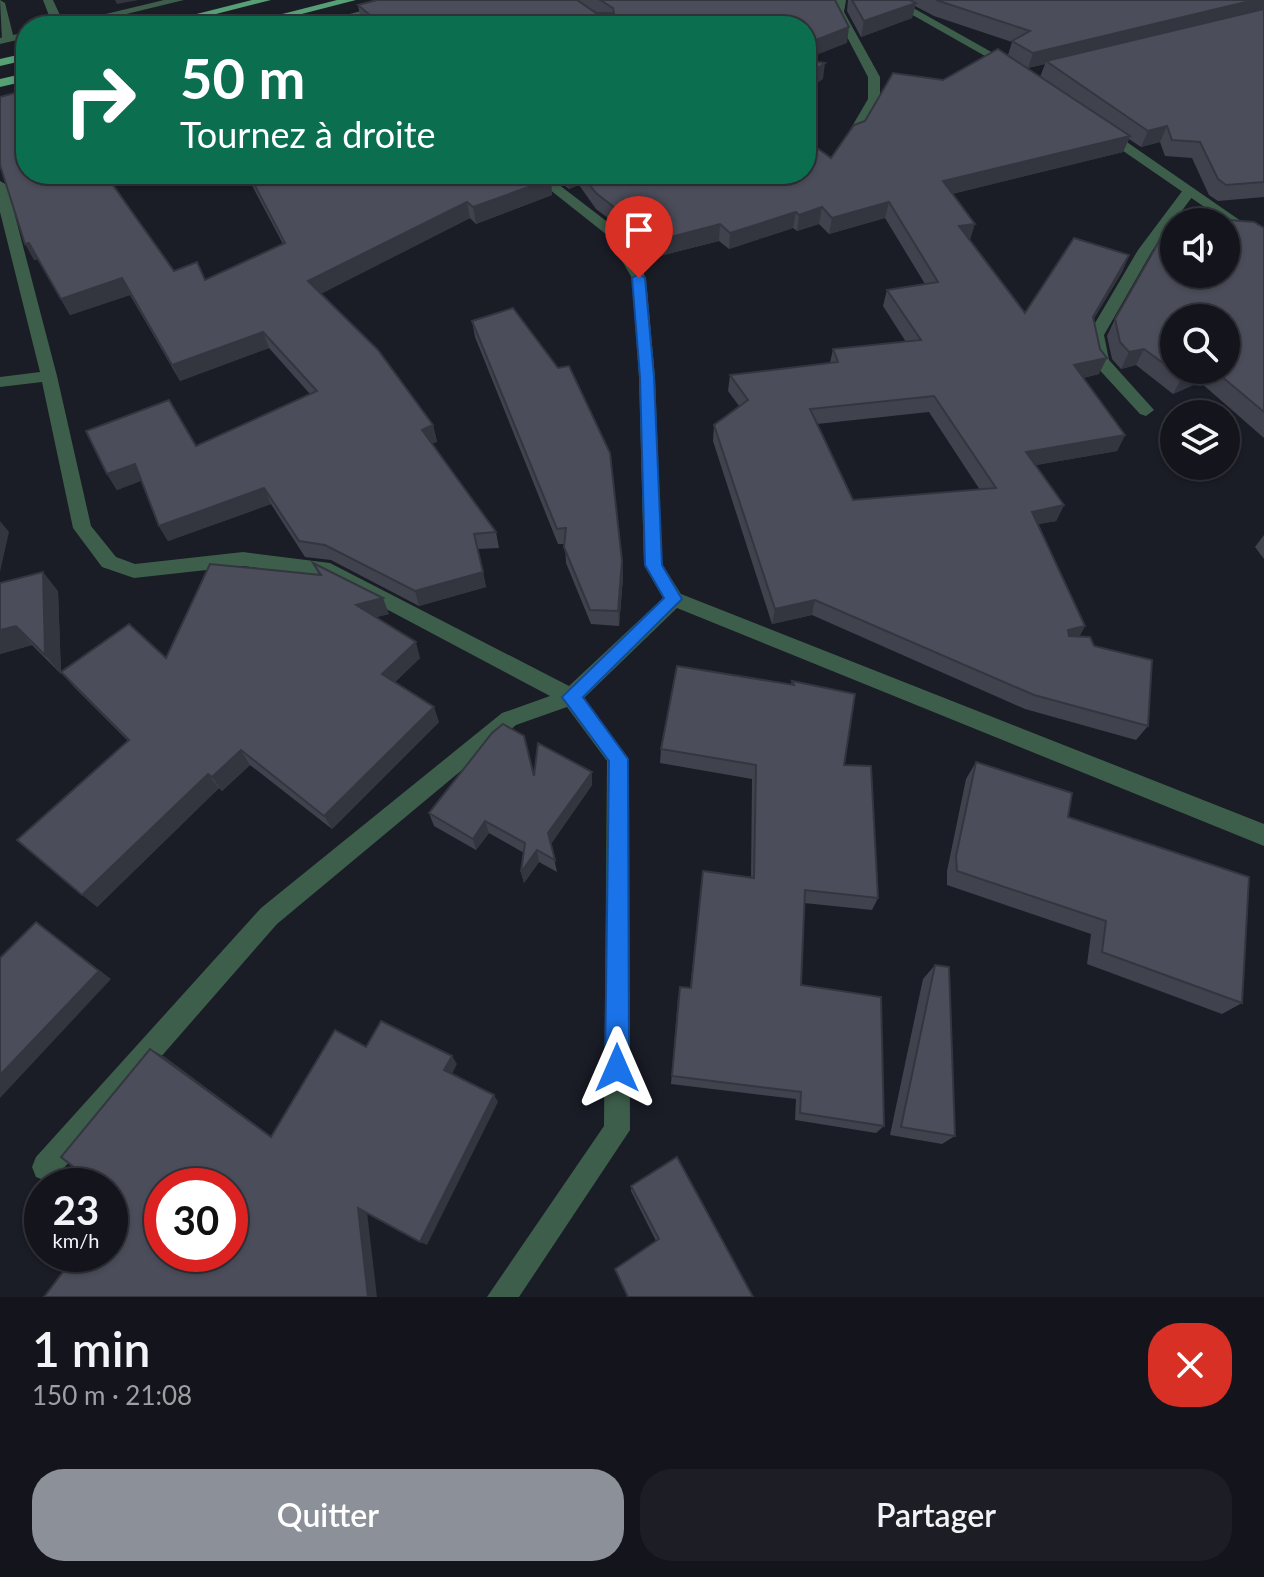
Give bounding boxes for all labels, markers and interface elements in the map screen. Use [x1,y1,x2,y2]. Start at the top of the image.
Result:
text: 50 m [180,44,305,111]
icon: right [48,48,152,152]
text: Tournez à droite [180,112,436,156]
pin [605,196,673,278]
icon: arrive [617,208,661,252]
map controls [1160,208,1240,480]
button: sound [1160,208,1240,288]
button: search [1160,304,1240,384]
button: layers [1160,400,1240,480]
position arrow [575,1026,659,1110]
speed limit sign: 30 [144,1168,248,1272]
text: 23 [53,1186,99,1234]
text: km/h [53,1228,99,1252]
text: 1 min [32,1320,150,1377]
button: close [1148,1323,1232,1407]
text: 150 m · 21:08 [32,1379,192,1411]
button: Quitter [32,1469,624,1561]
button: Partager [640,1469,1232,1561]

